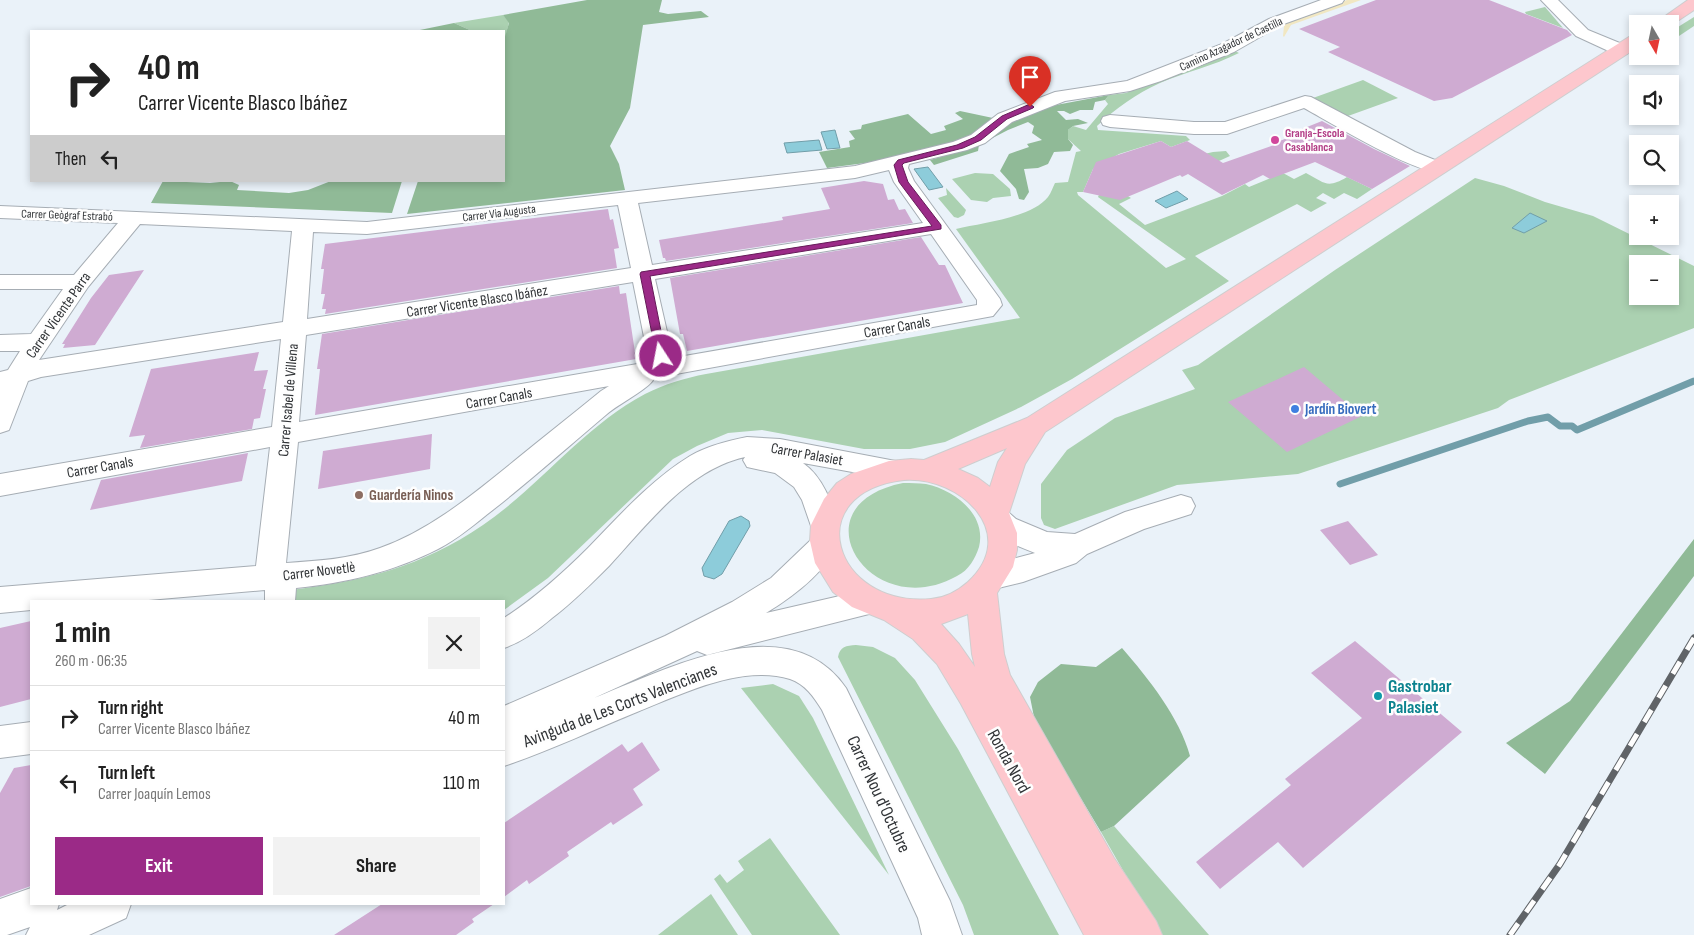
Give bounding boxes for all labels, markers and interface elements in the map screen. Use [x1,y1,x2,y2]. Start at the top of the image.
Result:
street label: Camino Azagador de Castilla [1177,14,1286,75]
north arrow [1629,15,1679,65]
map controls [1629,15,1679,305]
text: 40 m [138,47,200,90]
icon: right [55,50,120,115]
pin [1009,56,1051,107]
icon: arrive [1016,63,1044,91]
button: sound [1629,75,1679,125]
text: Carrer Vicente Blasco Ibáñez [138,90,347,117]
place label: Granja-Escola Casablanca [1285,126,1345,155]
marker: Granja-Escola Casablanca [1269,134,1281,146]
button: search [1629,135,1679,185]
icon: left [96,145,124,173]
text: Then [55,148,86,171]
button: + [1629,195,1679,245]
street label: Carrer Via Augusta [462,202,537,225]
street label: Carrer Geògraf Estrabó [21,206,113,225]
button: − [1629,255,1679,305]
street label: Carrer Vicente Parra [22,268,95,362]
street label: Carrer Vicente Blasco Ibáñez [405,281,550,322]
street label: Carrer Canals [862,312,932,343]
position arrow [634,329,686,381]
street label: Carrer Isabel de Villena [274,342,303,457]
street label: Carrer Canals [464,383,534,414]
place label: Jardín Biovert [1304,400,1377,419]
marker: Jardín Biovert [1289,403,1301,415]
street label: Carrer Palasiet [769,439,845,470]
street label: Carrer Canals [65,452,135,483]
place label: Guardería Ninos [369,486,453,505]
marker: Guardería Ninos [353,489,365,501]
street label: Carrer Novetlè [282,558,356,585]
text: 1 min [55,615,111,651]
button: close [428,617,480,669]
text: 260 m · 06:35 [55,652,127,671]
street label: Avinguda de Les Corts Valencianes [519,659,720,753]
place label: Gastrobar Palasiet [1388,676,1452,718]
marker: Gastrobar Palasiet [1372,690,1384,702]
text: Turn right [98,697,163,720]
icon: right [55,704,83,732]
text: 40 m [448,707,480,730]
text: Carrer Vicente Blasco Ibáñez [98,720,250,739]
street label: Ronda Nord [983,726,1035,797]
street label: Carrer Nou d'Octubre [842,732,915,856]
text: Turn left [98,762,155,785]
icon: left [55,769,83,797]
text: 110 m [443,772,480,795]
text: Carrer Joaquín Lemos [98,785,211,804]
button: Exit [55,837,263,895]
button: Share [273,837,480,895]

